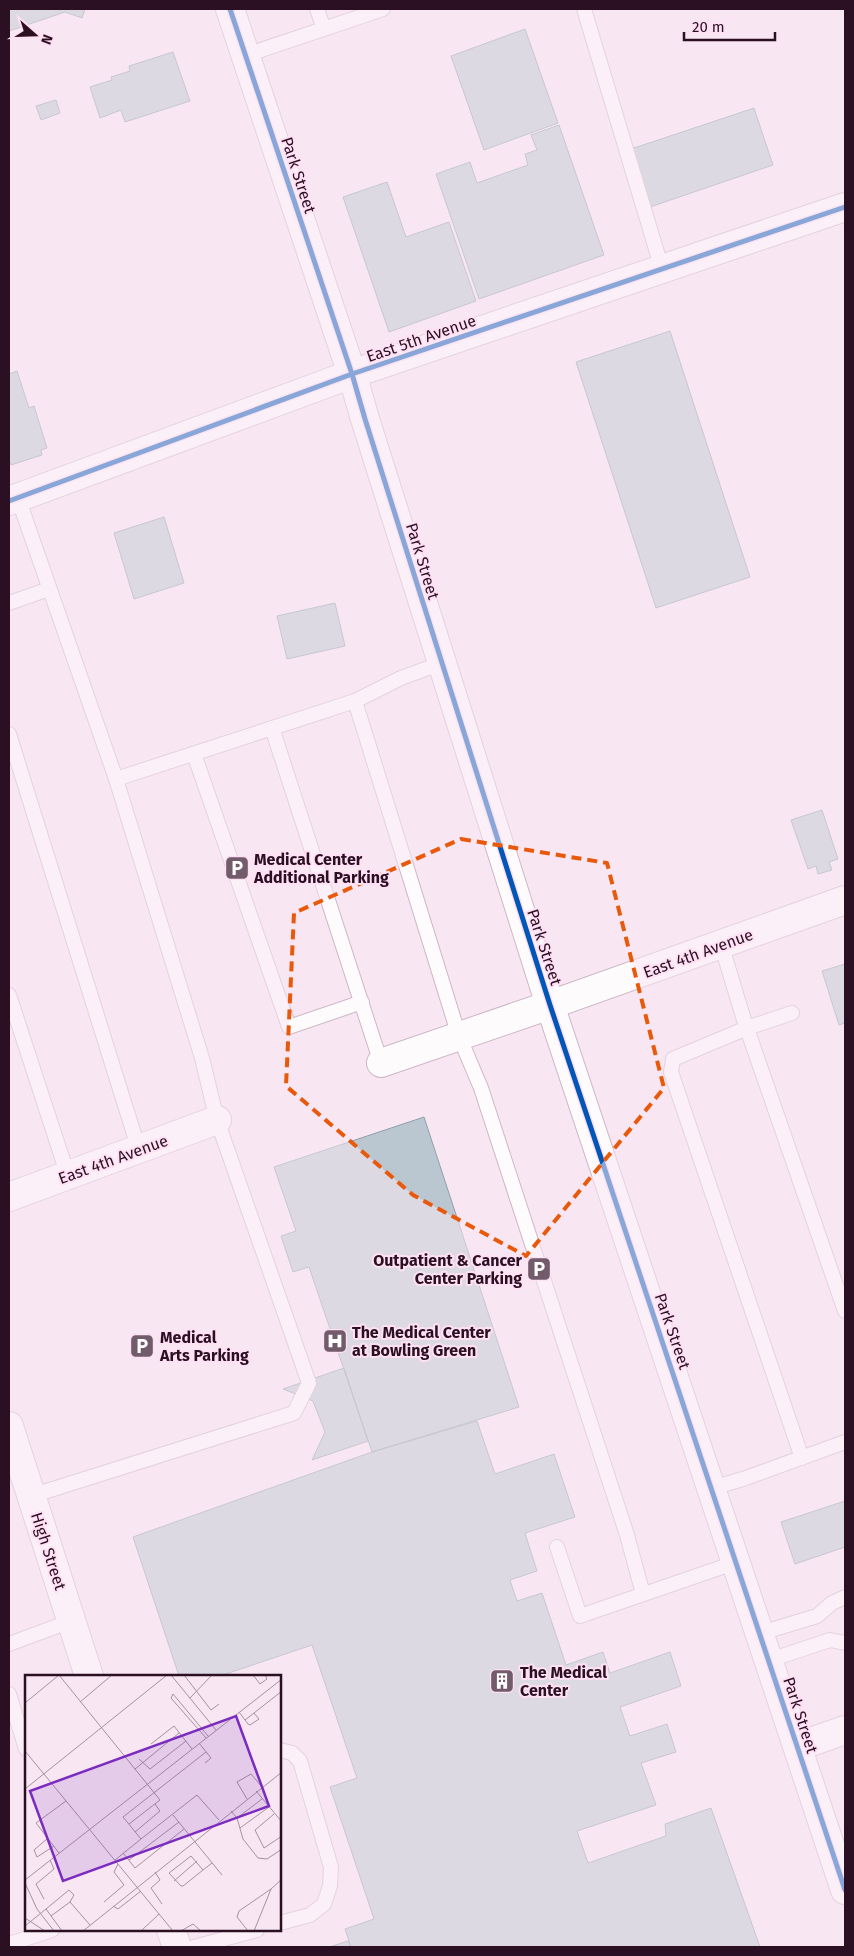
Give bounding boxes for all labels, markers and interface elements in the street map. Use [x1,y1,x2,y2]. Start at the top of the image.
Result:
north arrow [10,10,60,60]
scale bar [684,10,775,42]
text: 20 m [692,18,725,36]
text: N [37,32,56,47]
street label: Park Street [277,135,320,216]
street label: East 5th Avenue [364,311,479,366]
street label: Park Street [402,521,443,602]
place label: Medical Center Additional Parking [253,850,389,887]
parking icon: Medical Center Additional Parking [224,855,250,881]
street label: Park Street [523,907,566,988]
street label: East 4th Avenue [641,925,756,982]
street label: East 4th Avenue [56,1131,171,1188]
place label: Outpatient & Cancer Center Parking [373,1251,523,1288]
parking icon: Outpatient & Cancer Center Parking [526,1256,552,1282]
street label: Park Street [651,1291,694,1372]
place label: The Medical Center at Bowling Green [352,1323,491,1360]
place label: Medical Arts Parking [159,1328,249,1365]
hospital icon: The Medical Center at Bowling Green [322,1328,348,1354]
parking icon: Medical Arts Parking [129,1333,155,1359]
street label: High Street [27,1510,70,1593]
place label: The Medical Center [520,1663,607,1700]
building icon: The Medical Center [489,1668,515,1694]
inset map [25,1675,281,1931]
street label: Park Street [779,1675,822,1756]

